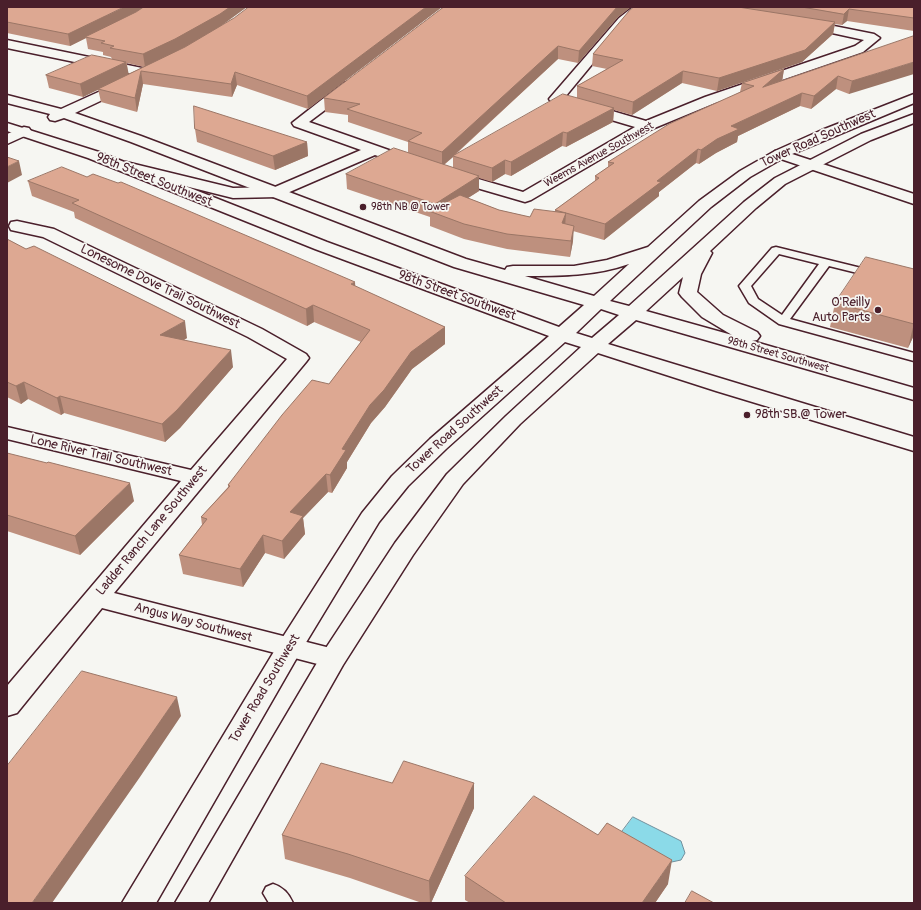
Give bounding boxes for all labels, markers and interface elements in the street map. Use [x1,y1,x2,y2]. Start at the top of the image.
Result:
street label: Tower Road Southwest [758,107,878,171]
street label: Weems Avenue Southwest [542,119,656,191]
street label: 98th Street Southwest [94,150,214,210]
place label: 98th NB @ Tower [371,200,450,214]
marker: 98th NB @ Tower [358,202,368,212]
street label: Lonesome Dove Trail Southwest [78,241,242,333]
street label: 98th Street Southwest [396,267,518,325]
place label: O'Reilly Auto Parts [812,295,870,326]
marker: O'Reilly Auto Parts [873,305,883,315]
street label: 98th Street Southwest [726,334,830,376]
street label: Tower Road Southwest [404,383,506,477]
place label: 98th SB @ Tower [755,407,847,423]
marker: 98th SB @ Tower [742,410,752,420]
street label: Lone River Trail Southwest [29,432,173,480]
street label: Ladder Ranch Lane Southwest [93,463,211,599]
street label: Angus Way Southwest [132,600,254,646]
street label: Tower Road Southwest [226,632,304,746]

